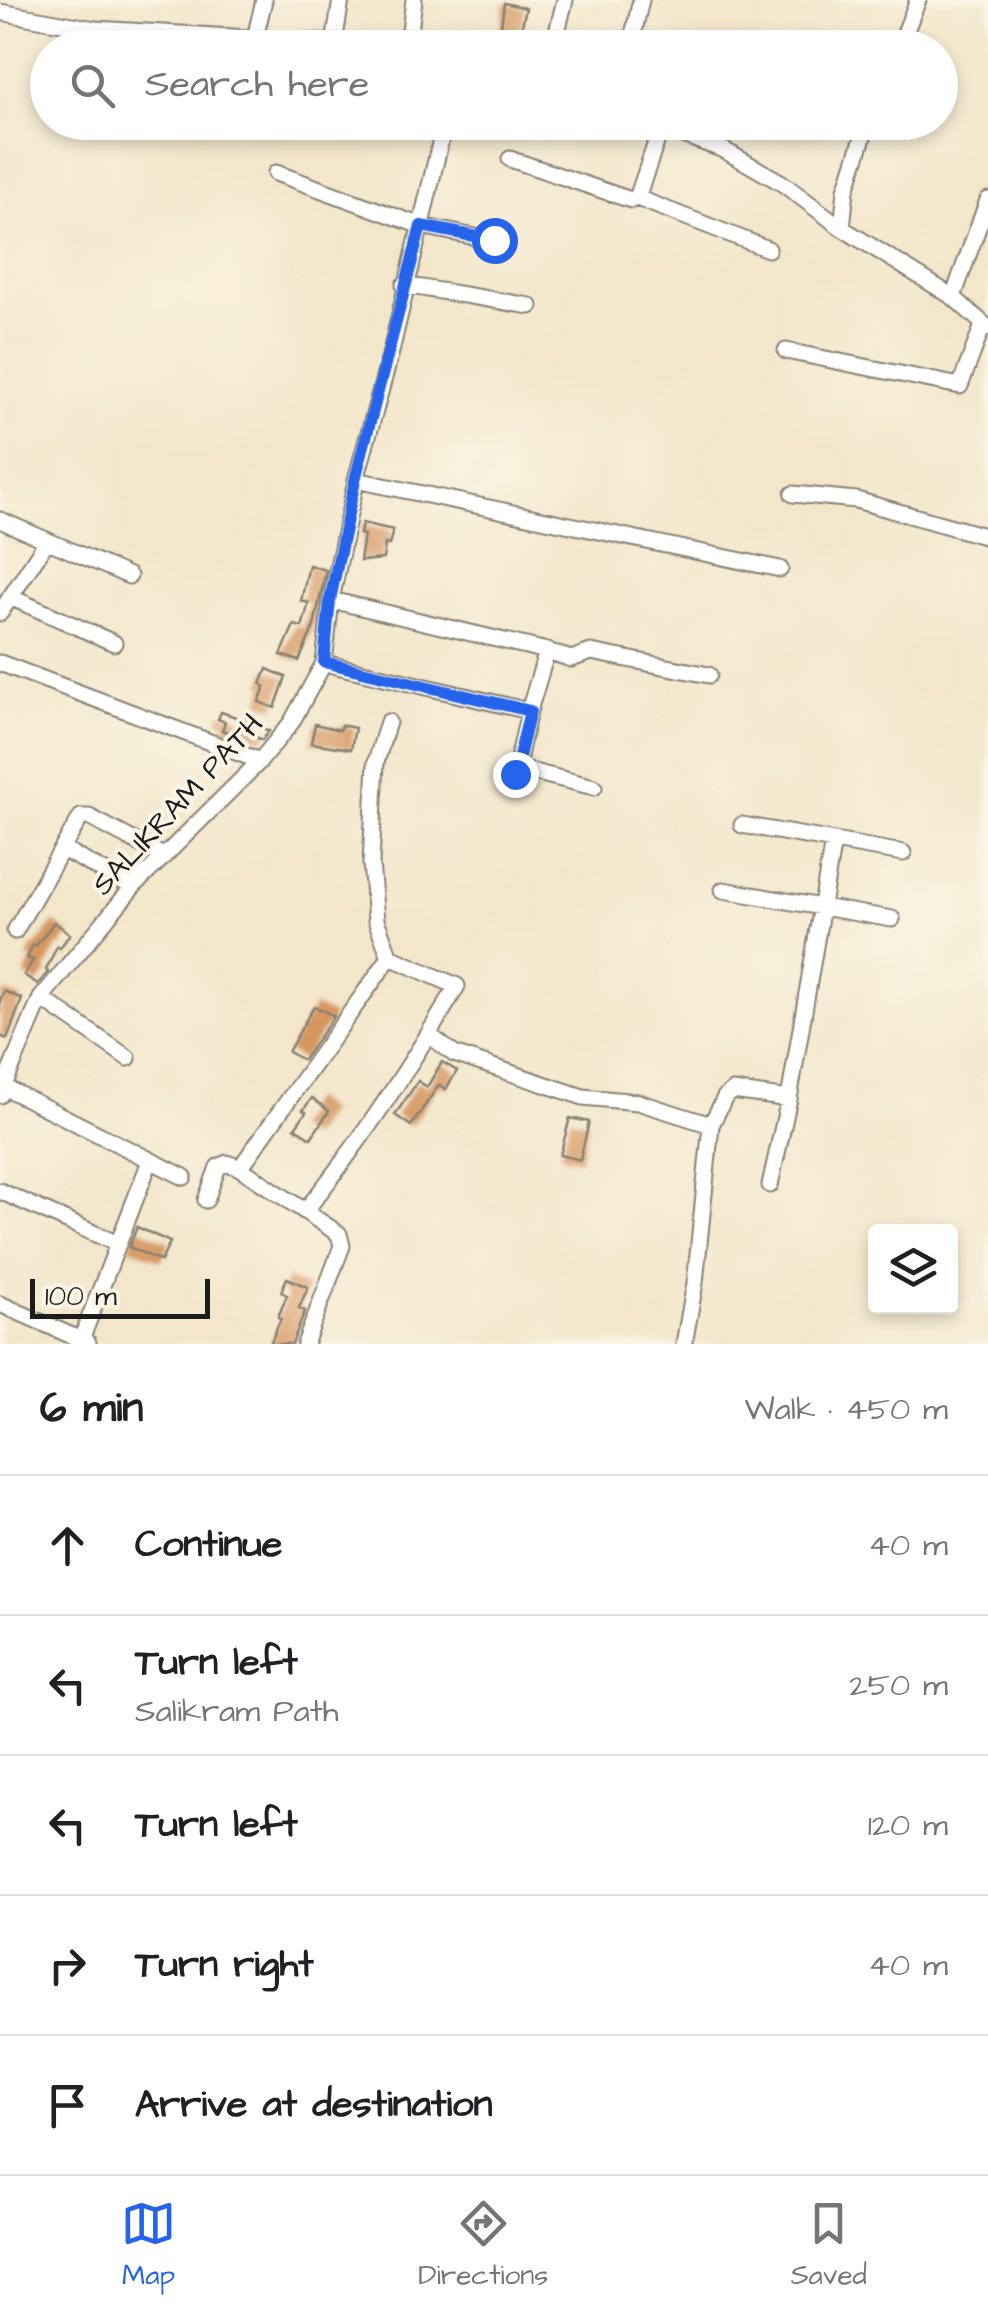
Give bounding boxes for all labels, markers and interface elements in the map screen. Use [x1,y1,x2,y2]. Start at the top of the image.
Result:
search box [30,30,958,140]
icon: search [65,58,120,113]
text: Search here [145,59,369,111]
route start [472,218,518,264]
street label: SALIKRAM PATH [82,705,273,905]
route end [493,752,539,798]
map controls [868,1224,958,1314]
button: layers [868,1224,958,1314]
scale bar [30,1274,210,1318]
text: 100 m [45,1277,117,1316]
text: 6 min [40,1380,143,1438]
text: Walk · 450 m [744,1387,948,1432]
icon: ahead [40,1518,95,1573]
text: Continue [135,1519,282,1571]
text: 40 m [868,1523,948,1568]
text: Turn left [135,1637,298,1689]
icon: left [40,1658,95,1713]
text: 250 m [849,1663,948,1708]
text: Salikram Path [135,1689,339,1734]
icon: left [40,1798,95,1853]
text: Turn left [135,1799,298,1851]
text: 120 m [868,1803,948,1848]
icon: right [40,1938,95,1993]
text: Turn right [135,1939,314,1991]
text: 40 m [868,1943,948,1988]
icon: arrive [40,2078,95,2133]
text: Arrive at destination [135,2079,492,2131]
tab: Map [121,2196,176,2295]
tab: Directions [418,2196,548,2295]
tab: Saved [791,2196,867,2295]

